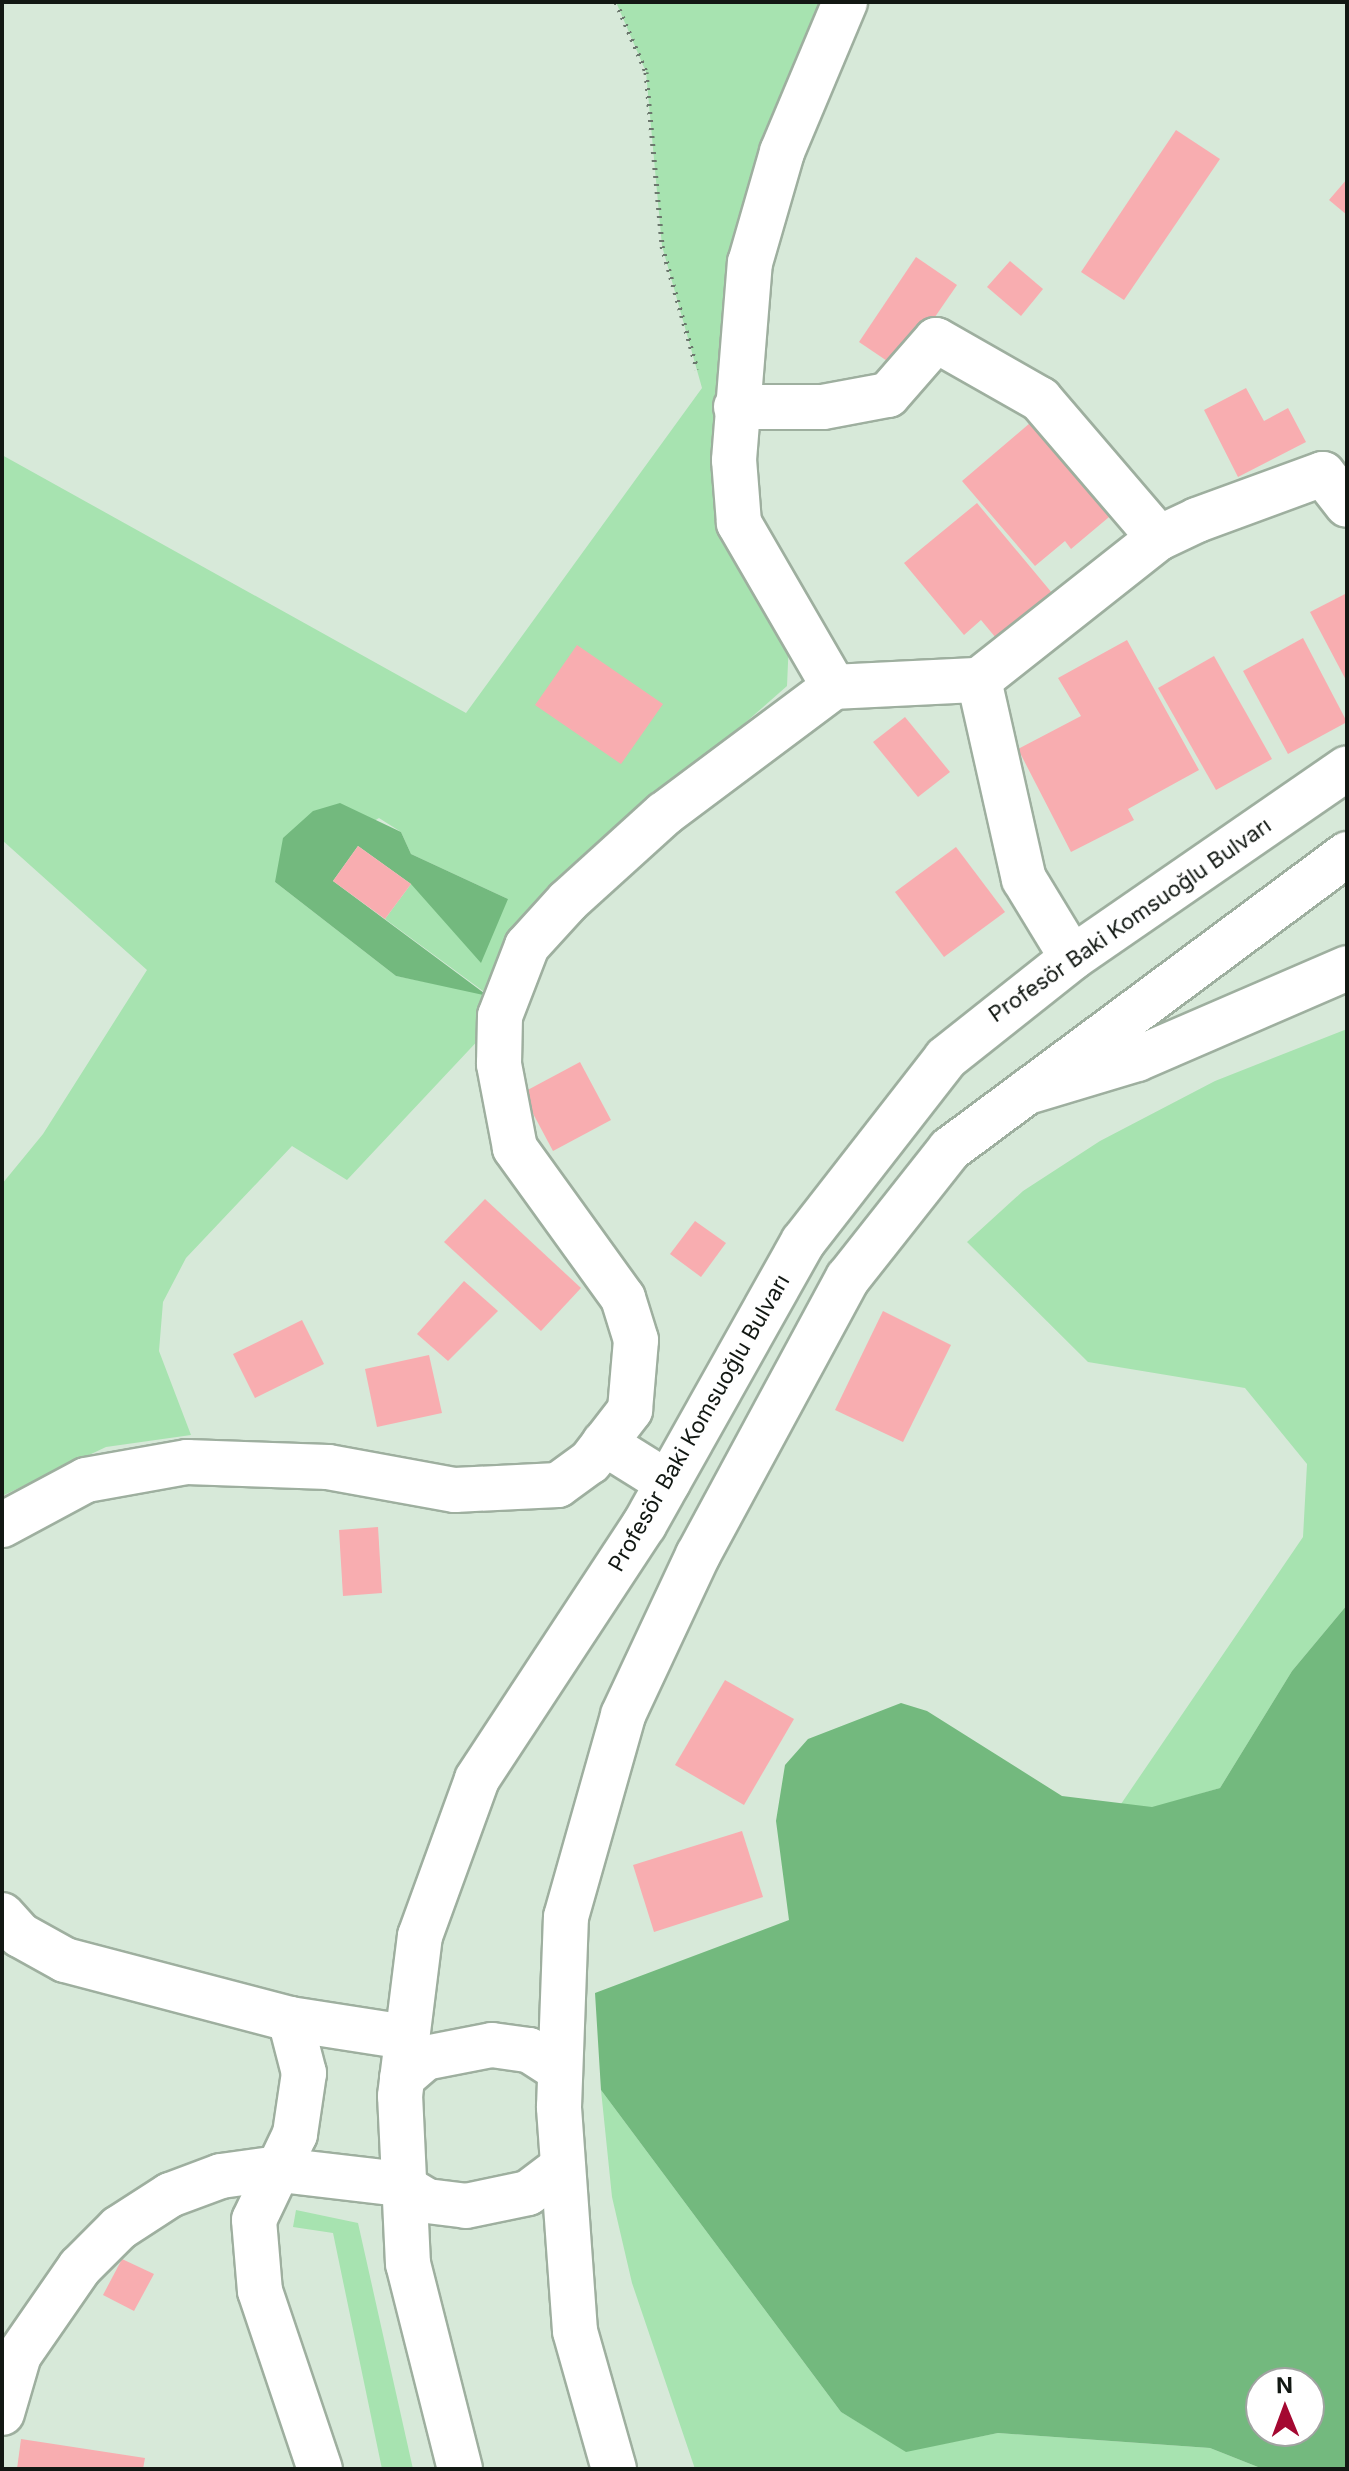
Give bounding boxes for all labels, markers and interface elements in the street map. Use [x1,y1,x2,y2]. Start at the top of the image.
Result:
street label: Profesör Baki Komsuoğlu Bulvarı [984,812,1276,1028]
street label: Profesör Baki Komsuoğlu Bulvarı [603,1270,795,1576]
north arrow [1245,2367,1325,2447]
text: N [1276,2372,1293,2398]

